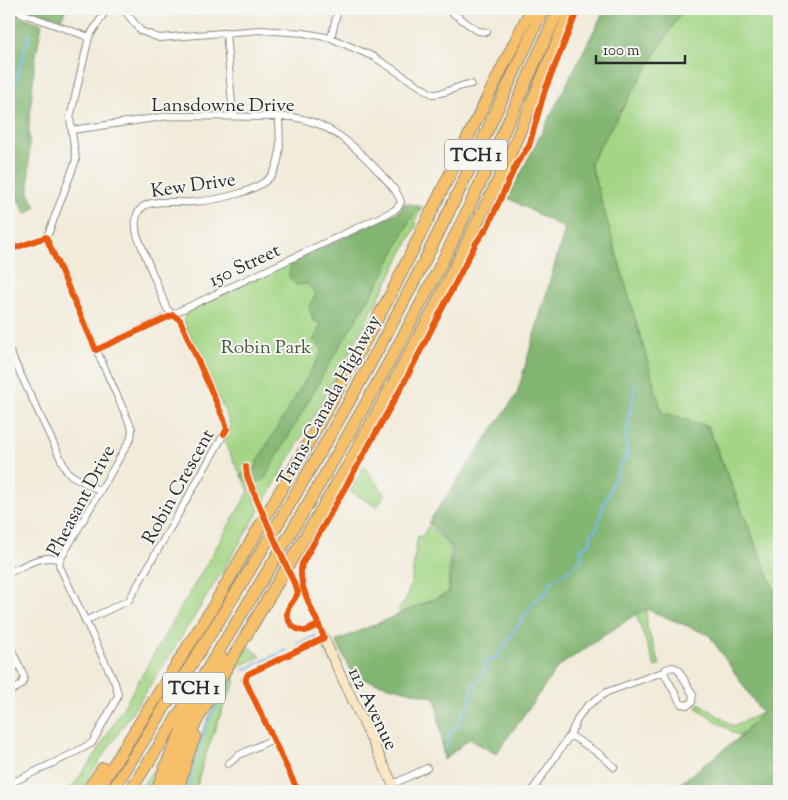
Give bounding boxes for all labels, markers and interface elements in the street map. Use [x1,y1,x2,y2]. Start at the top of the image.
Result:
scale bar [596,32,684,64]
text: 100 m [603,41,640,62]
street label: Lansdowne Drive [151,93,295,120]
road number: TCH 1 [445,140,507,170]
street label: Kew Drive [149,167,238,206]
street label: 150 Street [205,238,286,295]
street label: Trans-Canada Highway [272,310,389,492]
park label: Robin Park [221,335,312,362]
street label: Robin Crescent [136,424,222,550]
street label: Pheasant Drive [41,440,123,562]
street label: 112 Avenue [340,663,404,755]
road number: TCH 1 [163,672,225,704]

